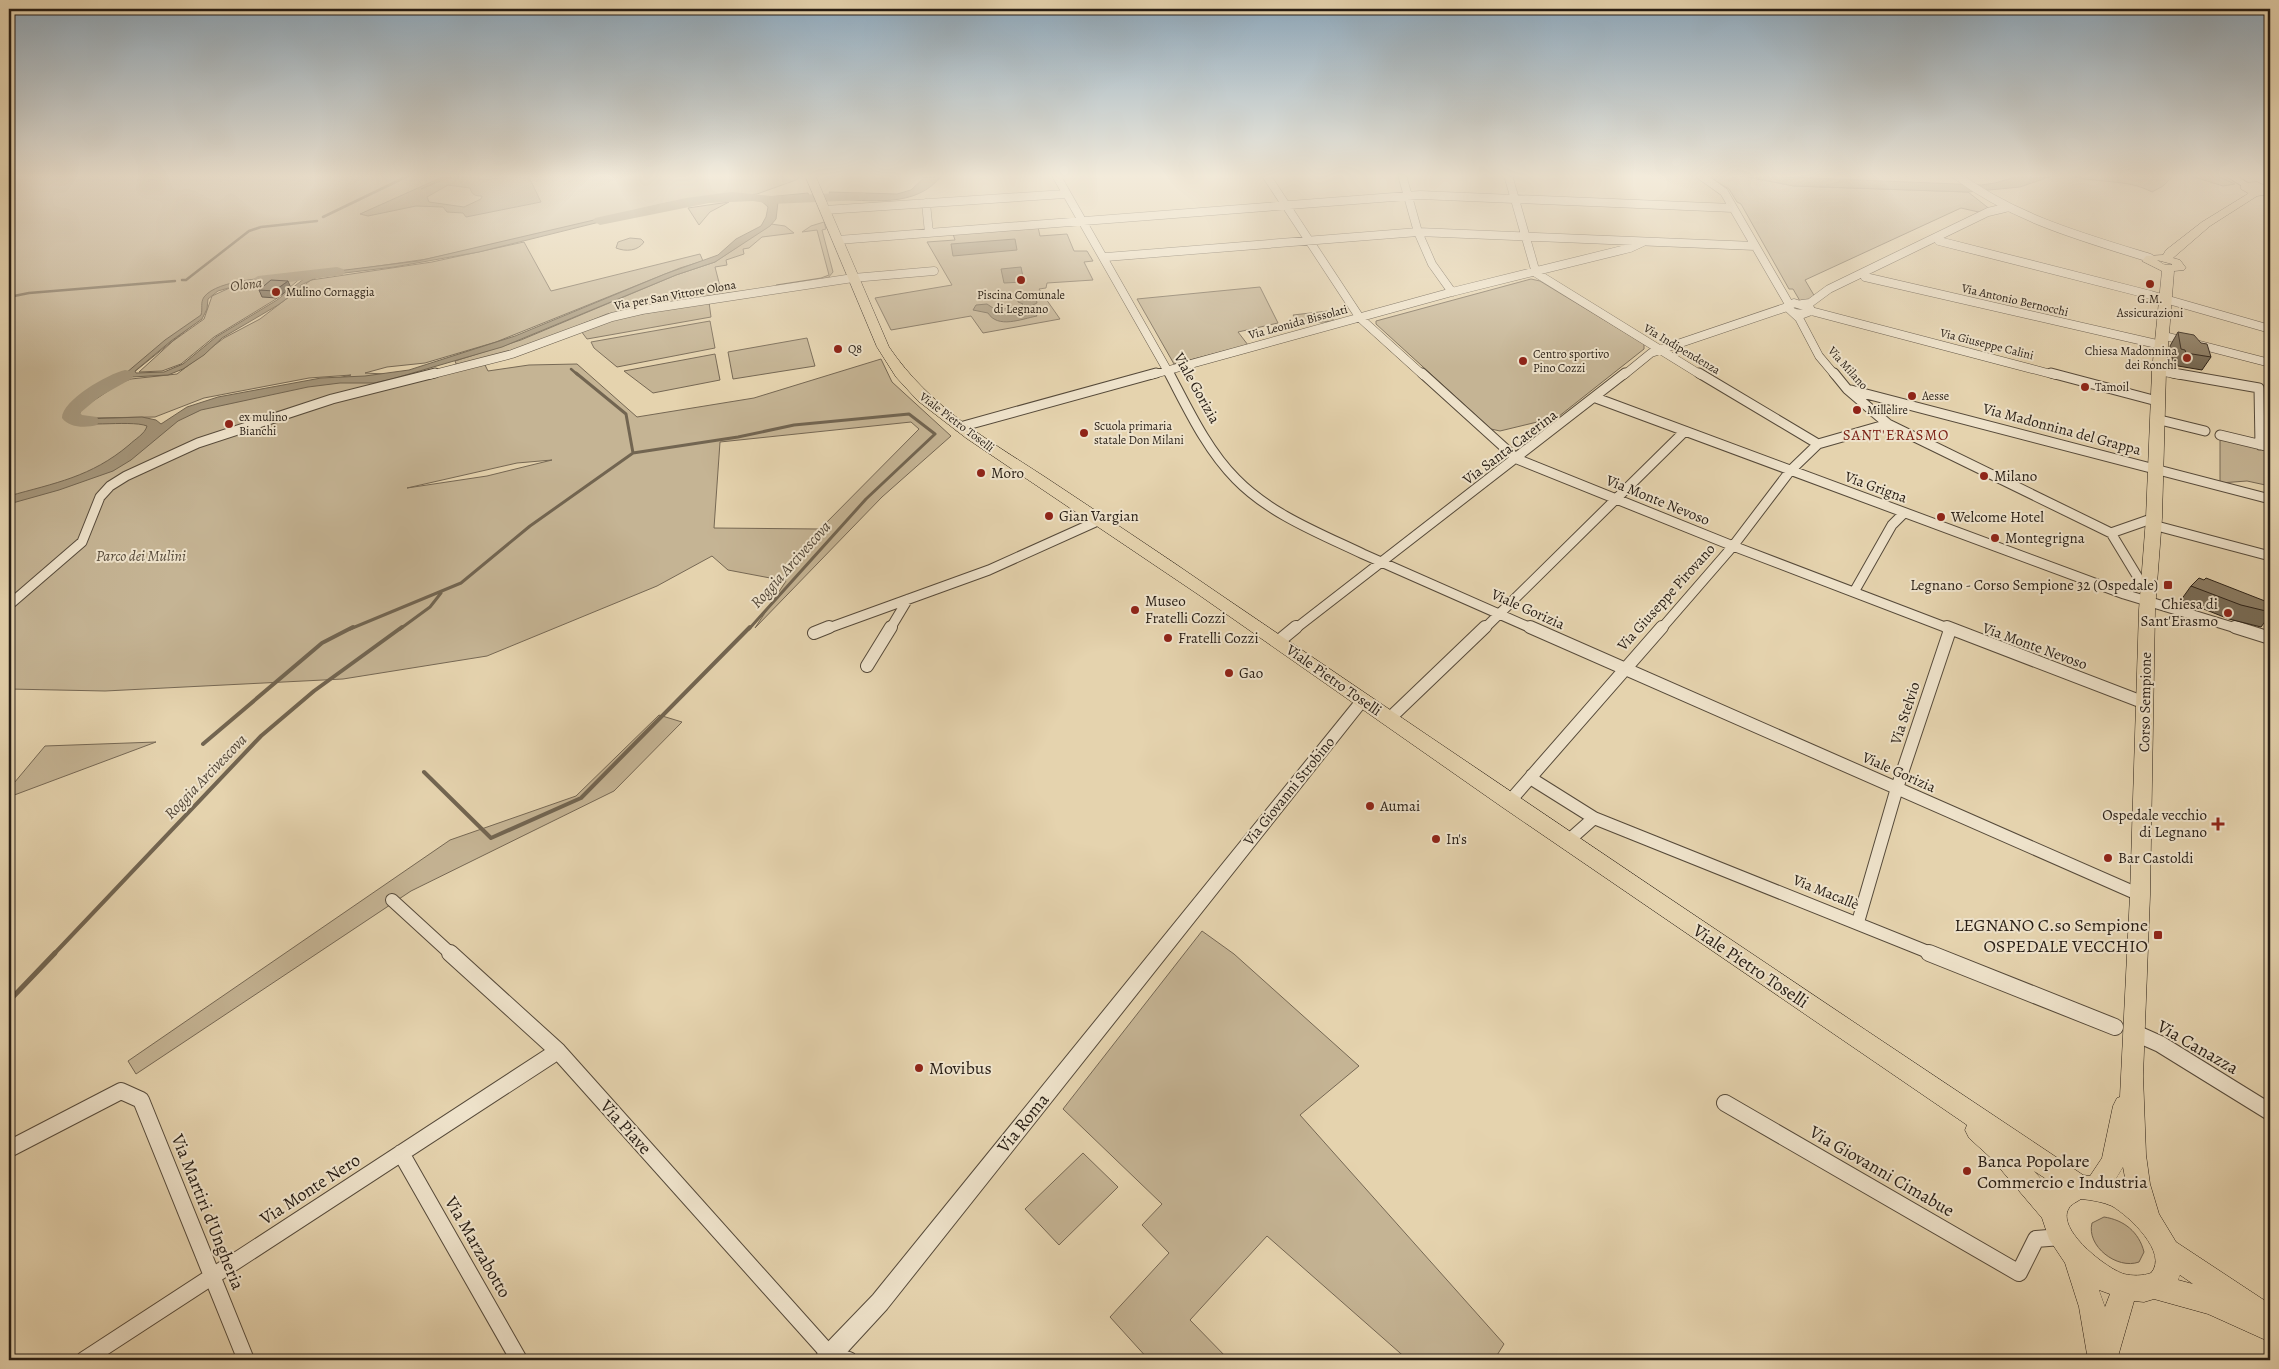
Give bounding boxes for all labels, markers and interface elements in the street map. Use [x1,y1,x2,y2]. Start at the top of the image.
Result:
water label: Olona [229,273,264,296]
marker: Piscina Comunale di Legnano [1015,274,1027,286]
street label: Via per San Vittore Olona [612,276,737,314]
marker: G.M. Assicurazioni [2144,278,2156,290]
street label: Via Antonio Bernocchi [1959,280,2070,320]
place label: Mulino Cornaggia [286,284,375,300]
marker: Mulino Cornaggia [270,286,282,298]
place label: Piscina Comunale di Legnano [977,287,1065,317]
place label: G.M. Assicurazioni [2116,291,2183,321]
street label: Via Leonida Bissolati [1246,301,1349,343]
street label: Via Indipendenza [1640,319,1724,378]
street label: Via Giuseppe Calini [1938,324,2035,363]
place label: Q8 [848,341,862,357]
street label: Via Milano [1824,342,1872,393]
marker: Q8 [832,343,844,355]
place label: Chiesa Madonnina dei Ronchi [2085,343,2177,373]
place label: Centro sportivo Pino Cozzi [1533,346,1609,376]
street label: Viale Gorizia [1169,348,1225,427]
marker: Chiesa Madonnina dei Ronchi [2181,352,2193,364]
marker: Centro sportivo Pino Cozzi [1517,355,1529,367]
place label: Tamoil [2095,379,2129,395]
marker: Tamoil [2079,381,2091,393]
street label: Viale Pietro Toselli [916,388,998,455]
place label: Aesse [1921,388,1949,404]
marker: Aesse [1906,390,1918,402]
street label: Via Madonnina del Grappa [1980,398,2143,460]
place label: Millelire [1867,402,1908,418]
marker: Millelire [1851,404,1863,416]
street label: Via Santa Caterina [1458,405,1561,490]
place label: ex mulino Bianchi [239,409,288,439]
marker: ex mulino Bianchi [223,418,235,430]
place label: Scuola primaria statale Don Milani [1094,418,1184,448]
district label: SANT'ERASMO [1843,425,1949,445]
marker: Scuola primaria statale Don Milani [1078,427,1090,439]
place label: Moro [991,463,1024,483]
street label: Via Grigna [1841,466,1910,508]
place label: Milano [1994,466,2037,486]
marker: Moro [975,467,987,479]
street label: Via Monte Nevoso [1602,470,1713,530]
marker: Milano [1978,470,1990,482]
place label: Gian Vargian [1059,506,1139,526]
place label: Welcome Hotel [1950,507,2044,527]
marker: Gian Vargian [1043,510,1055,522]
marker: Welcome Hotel [1935,511,1947,523]
water label: Roggia Arcivescova [746,516,836,613]
place label: Montegrigna [2005,528,2085,548]
marker: Montegrigna [1989,532,2001,544]
street label: Via Giuseppe Pirovano [1612,539,1719,655]
park label: Parco dei Mulini [96,546,186,566]
place label: Legnano - Corso Sempione 32 (Ospedale) [1910,575,2158,595]
marker: Legnano - Corso Sempione 32 (Ospedale) [2162,579,2174,591]
street label: Viale Gorizia [1487,584,1568,634]
place label: Museo Fratelli Cozzi [1145,591,1226,628]
place label: Chiesa di Sant'Erasmo [2141,594,2218,631]
marker: Museo Fratelli Cozzi [1129,604,1141,616]
marker: Chiesa di Sant'Erasmo [2222,607,2234,619]
street label: Via Monte Nevoso [1979,617,2090,674]
place label: Fratelli Cozzi [1178,628,1259,648]
marker: Fratelli Cozzi [1162,632,1174,644]
street label: Viale Pietro Toselli [1281,639,1386,720]
street label: Corso Sempione [2134,651,2156,752]
place label: Gao [1239,663,1263,683]
marker: Gao [1223,667,1235,679]
street label: Via Stelvio [1885,679,1924,748]
water label: Roggia Arcivescova [159,729,252,824]
street label: Via Giovanni Strobino [1238,732,1339,850]
street label: Viale Gorizia [1858,747,1939,797]
place label: Aumai [1379,796,1420,816]
marker: Aumai [1364,800,1376,812]
place label: Ospedale vecchio di Legnano [2102,805,2207,842]
marker: Ospedale vecchio di Legnano [2211,817,2225,831]
place label: In's [1446,829,1467,849]
marker: In's [1430,833,1442,845]
place label: Bar Castoldi [2118,848,2193,868]
marker: Bar Castoldi [2102,852,2114,864]
street label: Via Macallè [1789,869,1862,914]
place label: LEGNANO C.so Sempione OSPEDALE VECCHIO [1955,913,2148,958]
street label: Viale Pietro Toselli [1688,918,1814,1014]
marker: LEGNANO C.so Sempione OSPEDALE VECCHIO [2152,929,2164,941]
street label: Via Canazza [2152,1014,2244,1080]
place label: Movibus [929,1056,992,1080]
marker: Movibus [913,1062,925,1074]
street label: Via Roma [991,1088,1055,1159]
street label: Via Piave [594,1094,657,1160]
street label: Via Giovanni Cimabue [1804,1119,1959,1222]
street label: Via Martiri d'Ungheria [165,1130,250,1294]
street label: Via Monte Nero [254,1148,365,1231]
place label: Banca Popolare Commercio e Industria [1977,1149,2148,1194]
marker: Banca Popolare Commercio e Industria [1961,1165,1973,1177]
street label: Via Marzabotto [439,1191,517,1302]

